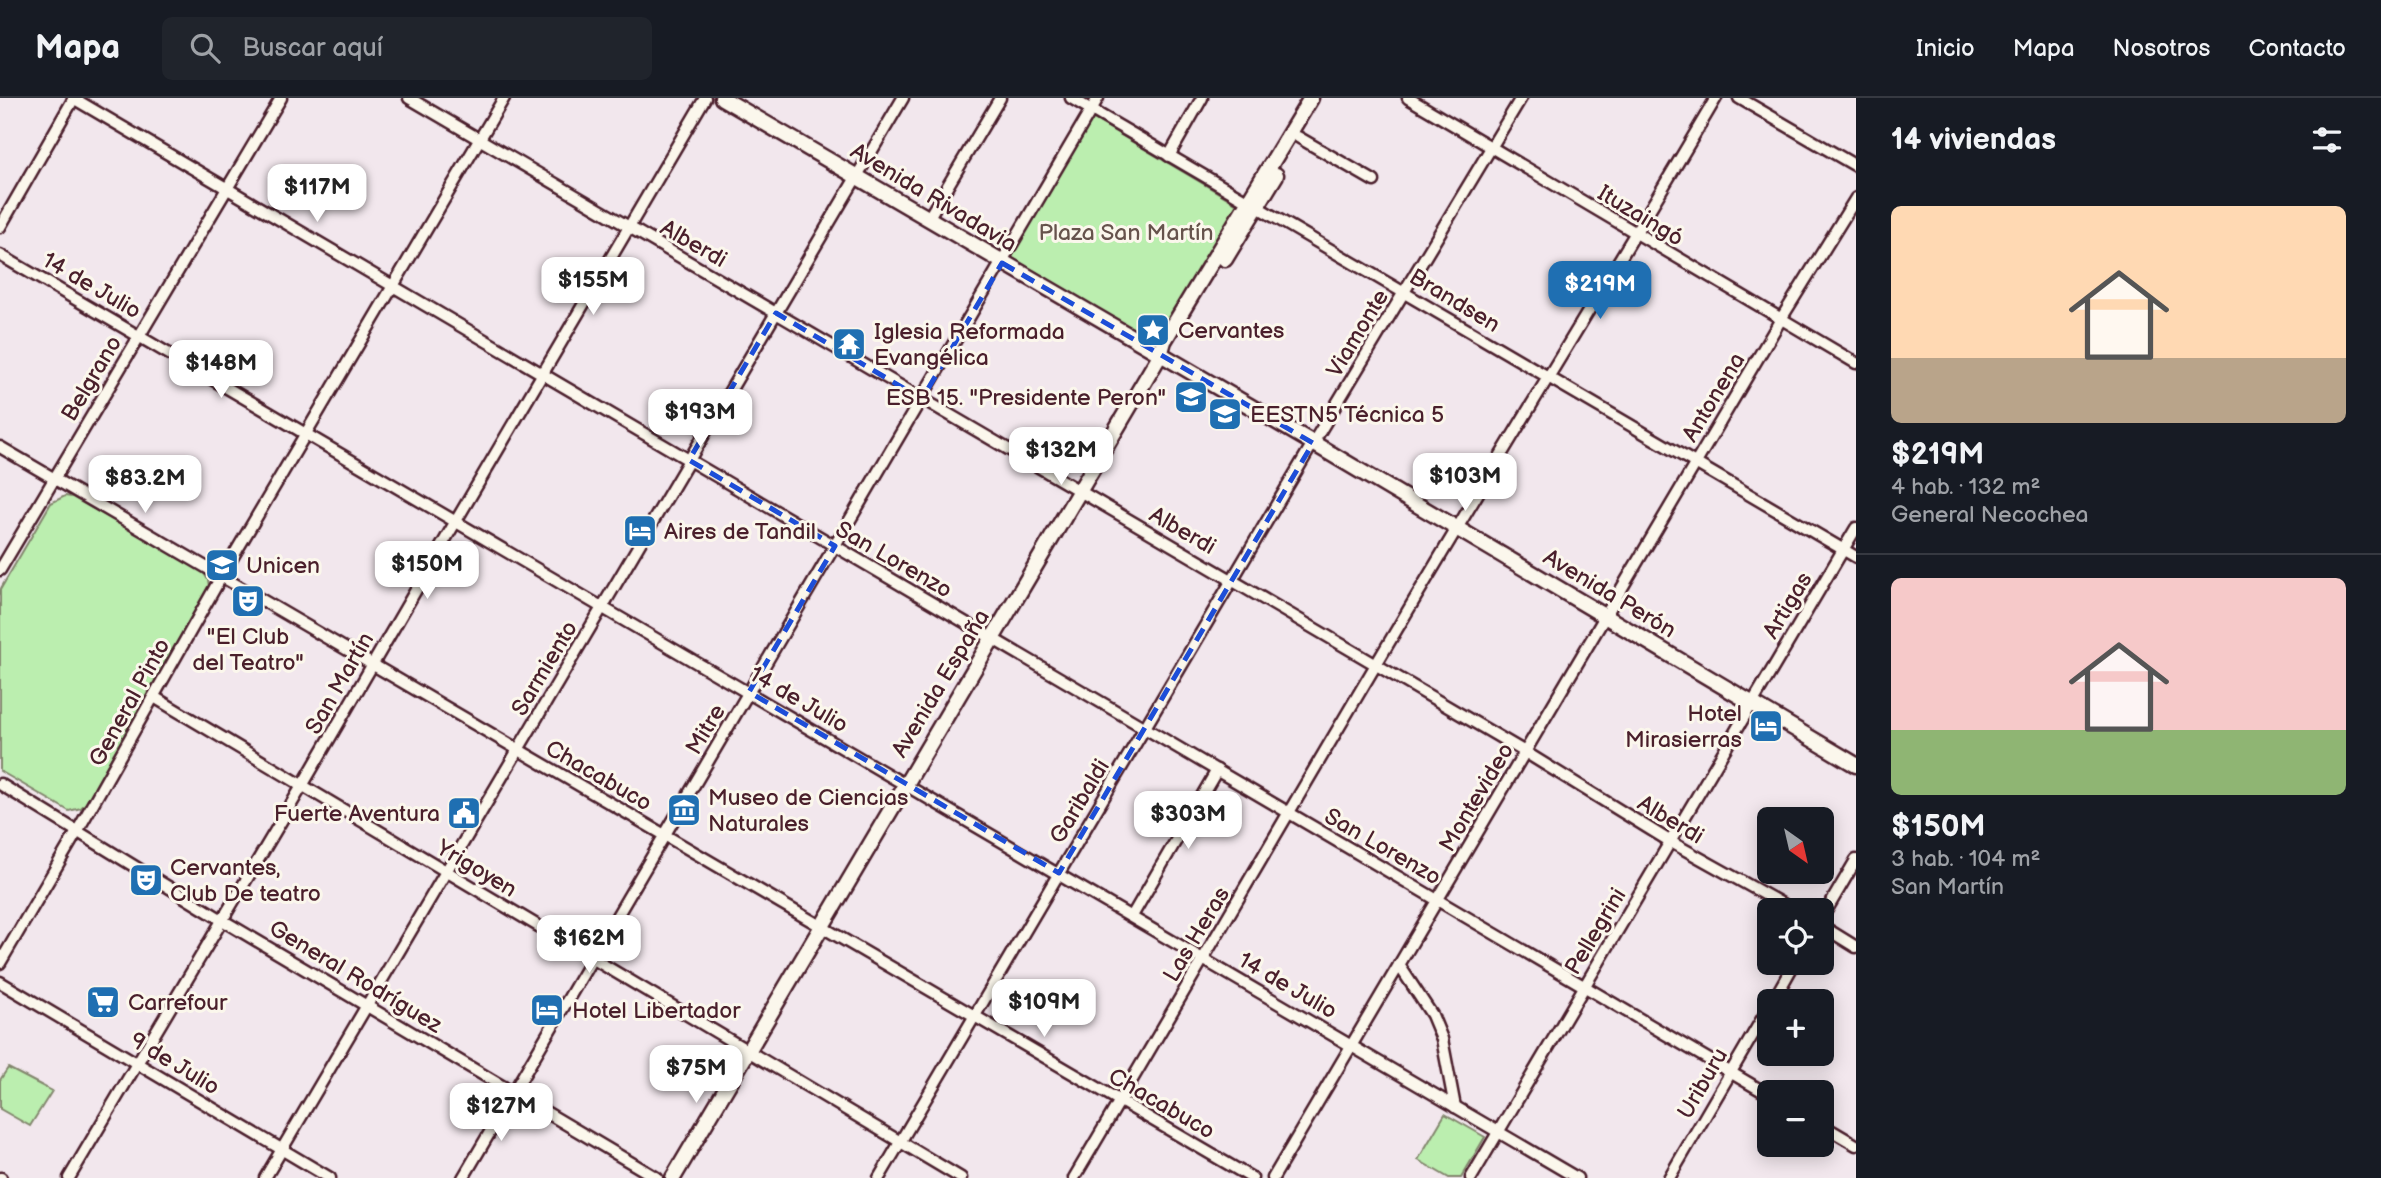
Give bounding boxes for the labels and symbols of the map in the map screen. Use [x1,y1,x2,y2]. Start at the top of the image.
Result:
street label: Avenida Rivadavia [845,137,1022,259]
pin: $117M [268,164,366,224]
street label: Ituzaingó [1592,179,1689,252]
street label: Alberdi [655,214,732,274]
park label: Plaza San Martín [1039,219,1213,247]
street label: 14 de Julio [37,246,146,325]
pin: $155M [544,258,642,317]
pin: $219M [1551,262,1649,321]
street label: Brandsen [1404,263,1505,339]
street label: Viamonte [1321,284,1395,383]
place icon: Cervantes [1134,311,1172,349]
place label: Cervantes [1178,317,1284,345]
place label: Iglesia Reformada Evangélica [874,318,1065,372]
temple icon: Iglesia Reformada Evangélica [830,325,868,363]
street label: Belgrano [56,331,128,426]
pin: $148M [172,341,270,400]
street label: Antonena [1676,348,1751,447]
school or university icon: ESB 15. "Presidente Peron" [1172,378,1210,416]
place label: ESB 15. "Presidente Peron" [886,384,1166,412]
pin: $193M [651,390,749,449]
school or university icon: EESTN5 Técnica 5 [1206,395,1244,433]
place label: EESTN5 Técnica 5 [1250,401,1444,429]
pin: $132M [1012,428,1110,487]
pin: $103M [1416,454,1514,513]
pin: $83.2M [88,456,202,515]
street label: Alberdi [1144,501,1221,561]
hotel icon: Aires de Tandil [621,512,659,550]
street label: San Lorenzo [830,515,957,604]
place label: Aires de Tandil [664,518,816,546]
pin: $150M [378,542,476,601]
street label: Avenida Perón [1538,543,1681,644]
school or university icon: Unicen [203,546,241,584]
place label: Unicen [246,552,320,580]
street label: Artigas [1757,567,1819,644]
theatre icon: "El Club del Teatro" [229,582,267,620]
street label: Avenida España [886,604,996,763]
street label: Sarmiento [506,616,584,721]
place label: "El Club del Teatro" [192,623,304,677]
street label: San Martín [299,628,380,739]
street label: General Pinto [83,634,177,771]
street label: 14 de Julio [744,660,853,739]
street label: Mitre [680,699,732,760]
place label: Hotel Mirasierras [1625,700,1742,754]
hotel icon: Hotel Mirasierras [1747,707,1785,745]
street label: Chacabuco [540,734,657,818]
street label: Montevideo [1433,738,1520,857]
street label: Garibaldi [1044,754,1116,849]
place label: Museo de Ciencias Naturales [708,784,908,838]
street label: Alberdi [1632,789,1709,850]
museum icon: Museo de Ciencias Naturales [665,791,703,829]
pin: $303M [1139,792,1237,851]
public building icon: Fuerte Aventura [445,794,483,832]
place label: Fuerte Aventura [274,800,440,828]
street label: San Lorenzo [1319,802,1446,891]
north arrow [1757,807,1834,884]
street label: Yrigoyen [430,833,522,904]
place label: Cervantes, Club De teatro [170,854,321,908]
theatre icon: Cervantes, Club De teatro [127,861,165,899]
street label: Las Heras [1158,882,1236,987]
street label: Pellegrini [1559,883,1633,980]
street label: General Rodríguez [264,914,448,1040]
pin: $162M [540,916,638,975]
street label: 14 de Julio [1233,946,1342,1025]
pin: $109M [995,979,1093,1039]
supermarket icon: Carrefour [84,983,122,1021]
place label: Carrefour [128,989,228,1017]
hotel icon: Hotel Libertador [528,991,566,1029]
place label: Hotel Libertador [572,997,741,1025]
street label: 9 de Julio [125,1026,224,1102]
street label: Uriburu [1671,1043,1734,1124]
pin: $75M [655,1046,737,1105]
street label: Chacabuco [1103,1062,1220,1146]
pin: $127M [452,1084,550,1143]

